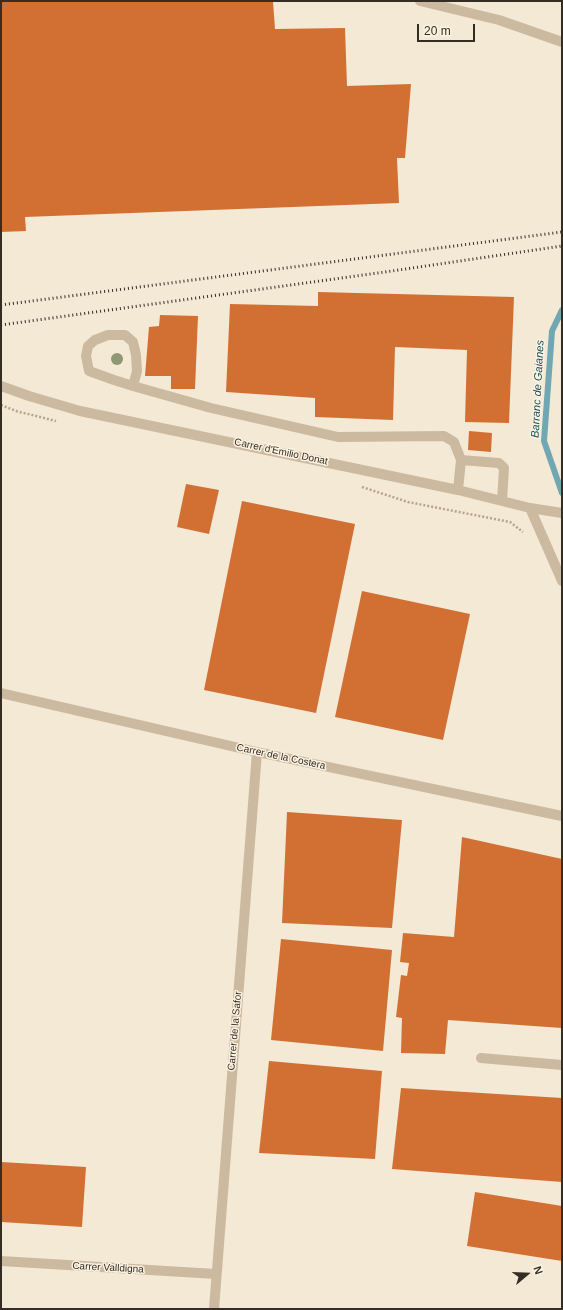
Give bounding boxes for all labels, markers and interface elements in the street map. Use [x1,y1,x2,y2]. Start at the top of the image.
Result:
scale bar [419,16,477,42]
text: 20 m [424,24,451,38]
water label: Barranc de Gaianes [529,340,547,438]
street label: Carrer d'Emilio Donat [233,436,329,468]
street label: Carrer de la Costera [235,742,327,772]
street label: Carrer de la Safor [226,991,244,1071]
north arrow [507,1254,547,1294]
street label: Carrer Valldigna [72,1260,144,1276]
text: N [531,1264,545,1276]

